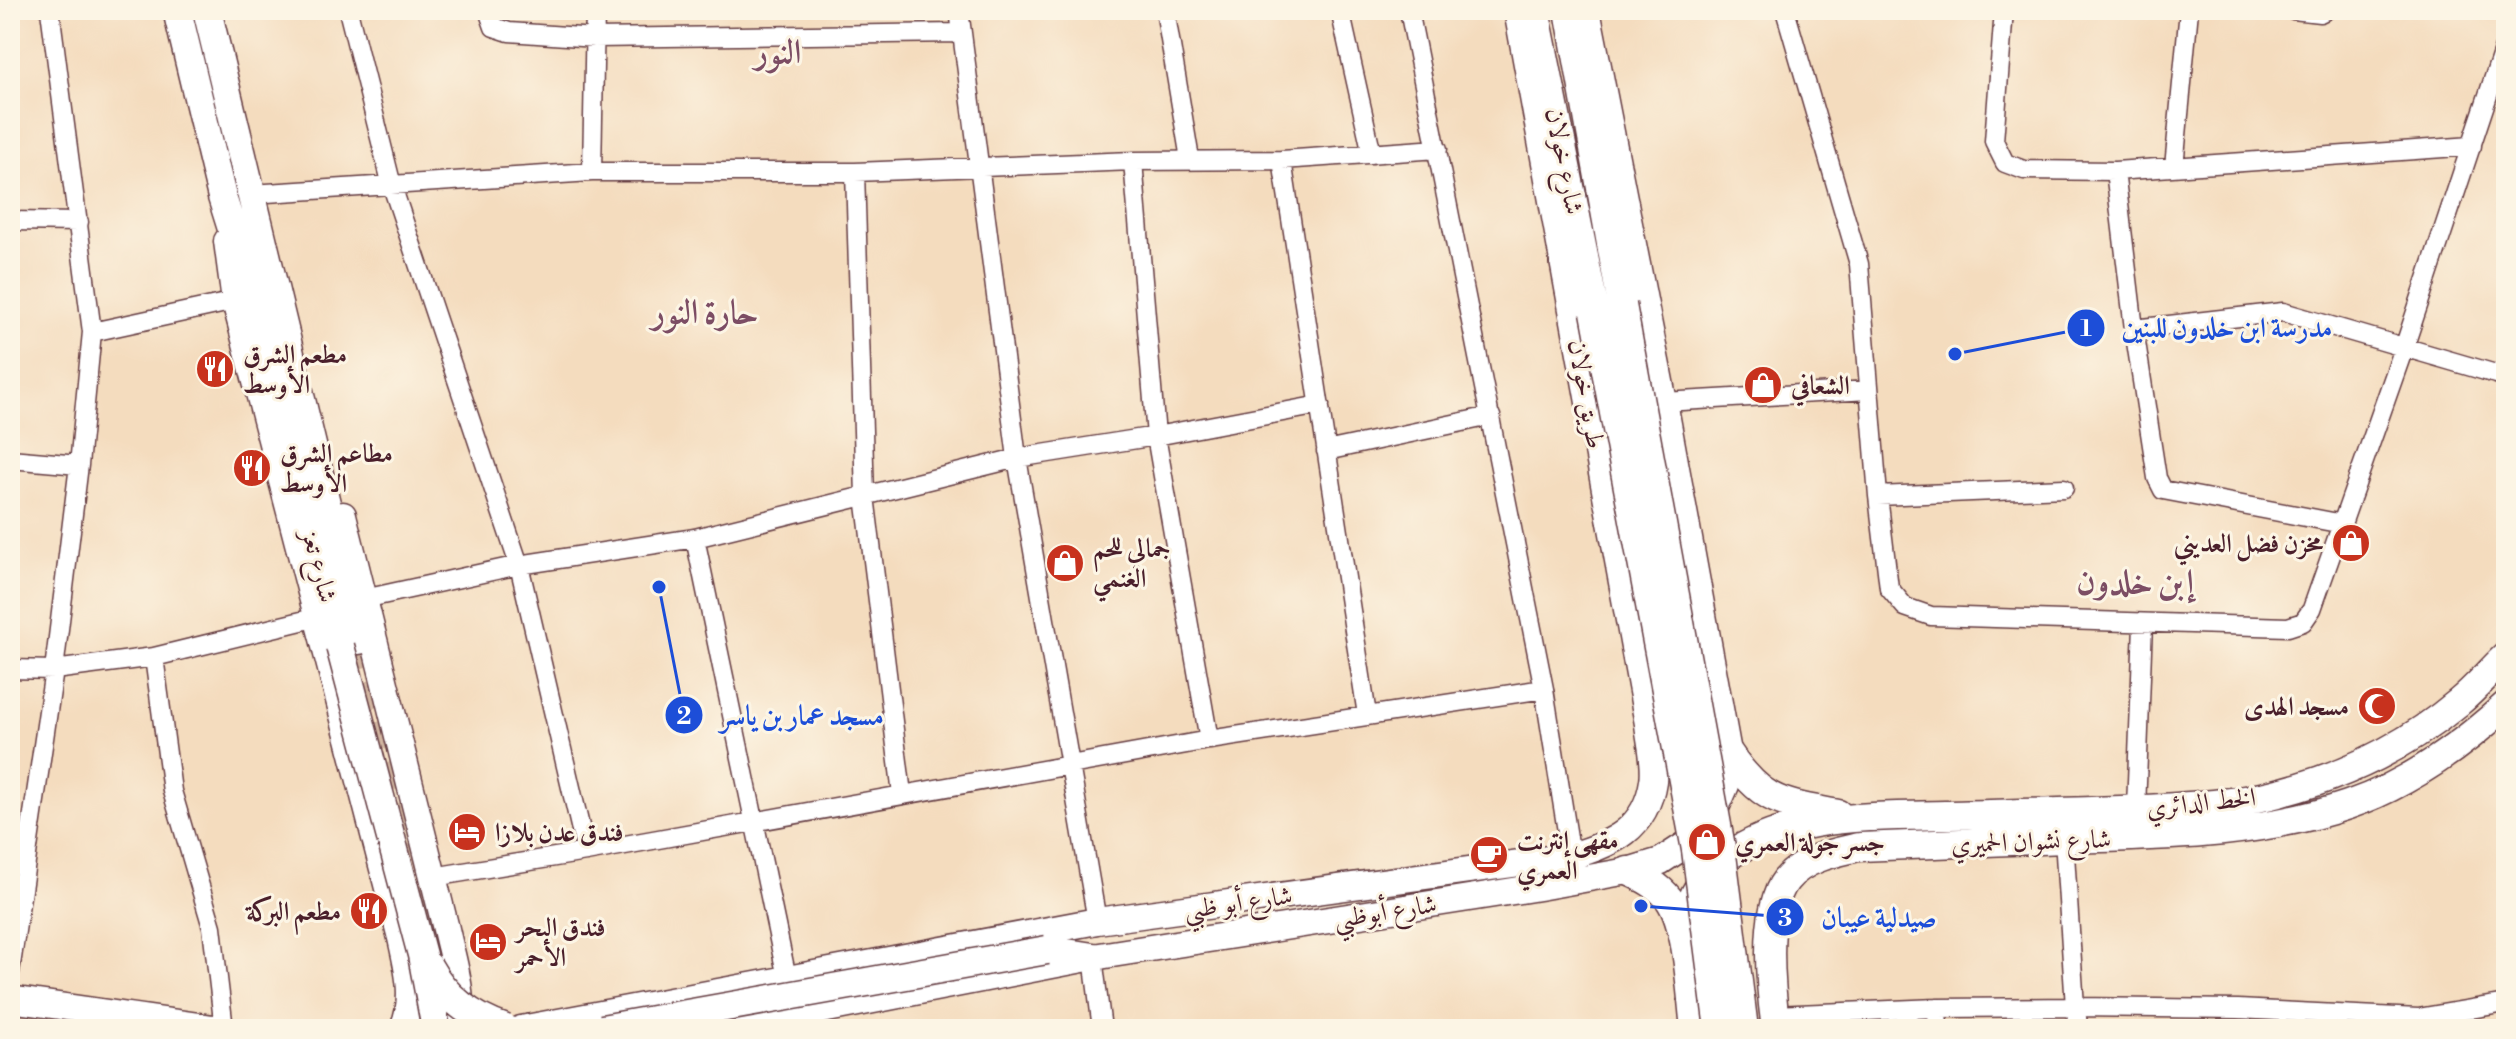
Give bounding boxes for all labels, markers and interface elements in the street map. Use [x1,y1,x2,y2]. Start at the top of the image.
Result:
district label: النور [751,32,801,74]
street label: شارع خولان [1533,105,1590,218]
district label: حارة النور [648,292,758,334]
callout: مدرسة ابن خلدون للبنين [2066,302,2349,354]
text: مدرسة ابن خلدون للبنين [2122,311,2332,346]
text: 1 [2080,314,2092,344]
street label: طريق خولان [1561,337,1611,451]
place label: مطعم الشرق الأوسط [243,339,347,401]
restaurant icon: مطعم الشرق الأوسط [194,348,236,390]
shop icon: الشعافي [1742,364,1784,406]
place label: الشعافي [1790,370,1850,407]
place label: مطاعم الشرق الأوسط [280,438,393,500]
restaurant icon: مطاعم الشرق الأوسط [231,447,273,489]
shop icon: مخزن فضل العديني [2330,522,2372,564]
street label: شارع تعز [289,524,343,607]
place label: مخزن فضل العديني [2174,528,2324,566]
place label: جمالي للحم الغنمي [1093,533,1171,602]
shop icon: جمالي للحم الغنمي [1044,542,1086,584]
district label: إبن خلدون [2076,562,2197,604]
mosque icon: مسجد الهدى [2356,685,2398,727]
callout: مسجد عمار بن ياسر [664,689,900,741]
place label: مسجد الهدى [2244,691,2349,723]
text: مسجد عمار بن ياسر [717,699,884,734]
text: 2 [677,702,692,732]
street label: الخط الدائري [2145,781,2258,829]
hotel icon: فندق عدن بلازا [446,811,488,853]
place label: فندق عدن بلازا [495,817,624,849]
shop icon: جسر جولة العمري [1686,821,1728,863]
street label: شارع نشوان الحميري [1950,823,2112,866]
place label: مقهى إنترنت العمري [1517,825,1619,892]
place label: جسر جولة العمري [1735,827,1885,864]
cafe icon: مقهى إنترنت العمري [1468,834,1510,876]
street label: شارع أبو ظبي [1181,878,1296,933]
street label: شارع أبوظبي [1331,886,1440,943]
restaurant icon: مطعم البركة [348,890,390,932]
callout: صيدلية عيبان [1765,891,1953,943]
place label: مطعم البركة [244,895,341,935]
text: صيدلية عيبان [1821,901,1937,936]
text: 3 [1778,904,1792,934]
place label: فندق البحر الأحمر [513,912,606,974]
hotel icon: فندق البحر الأحمر [467,921,509,963]

